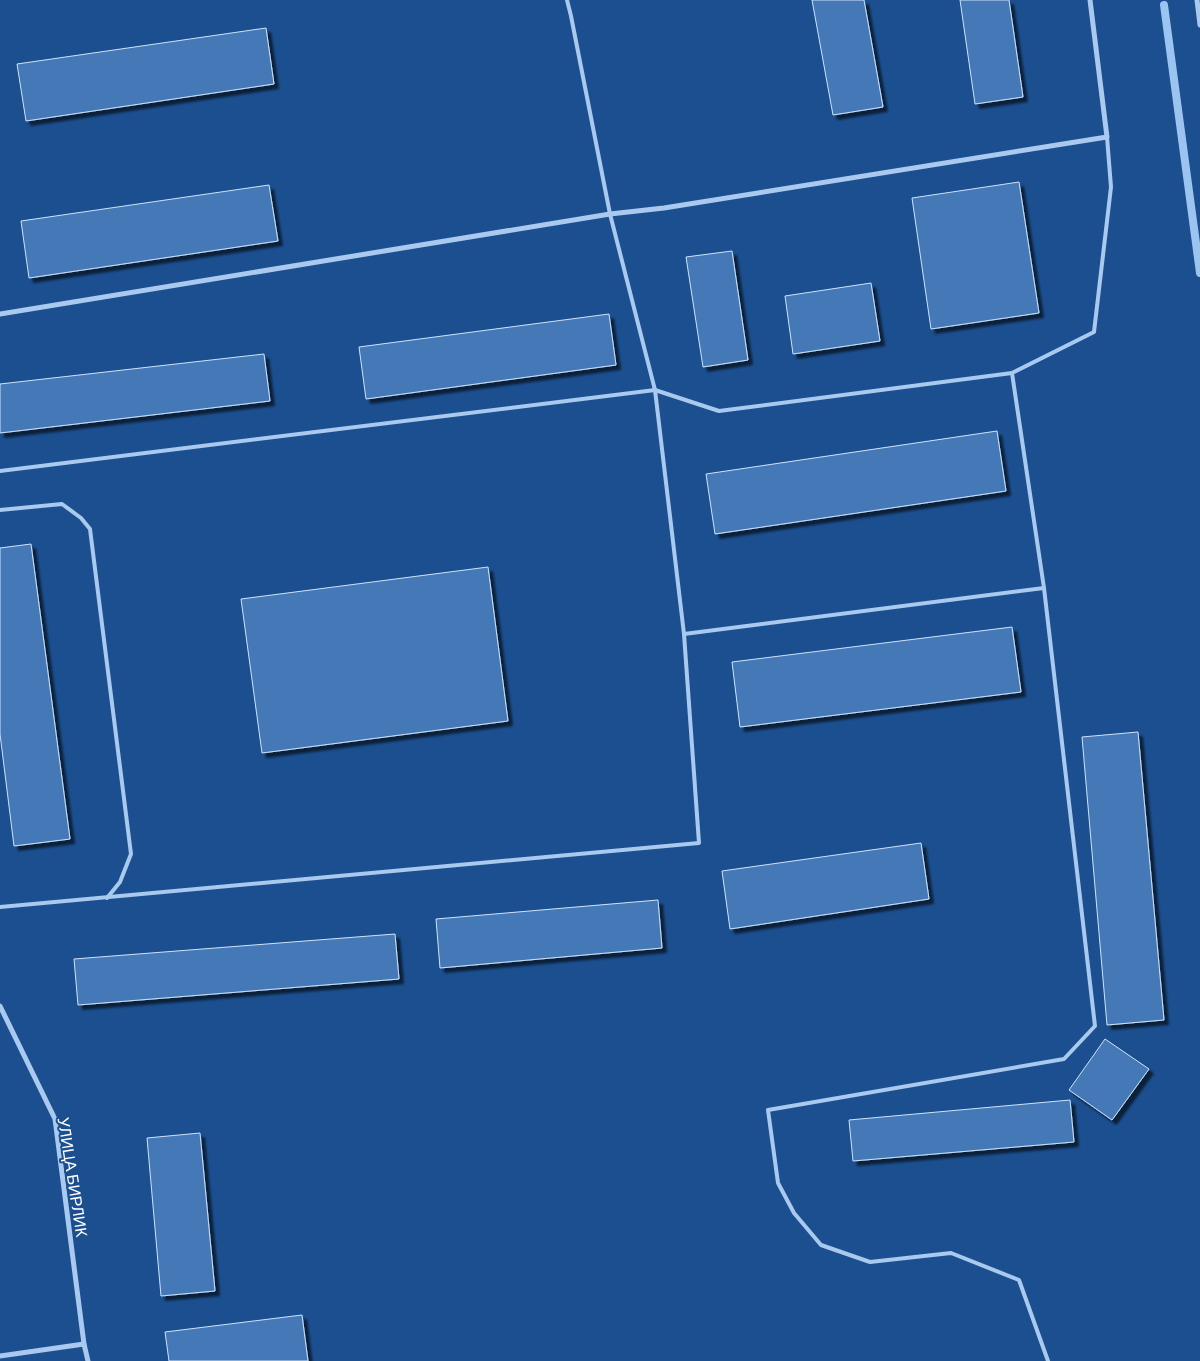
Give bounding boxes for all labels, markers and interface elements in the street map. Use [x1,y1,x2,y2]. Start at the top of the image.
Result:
street label: УЛИЦА БИРЛИК [53,1116,93,1239]

